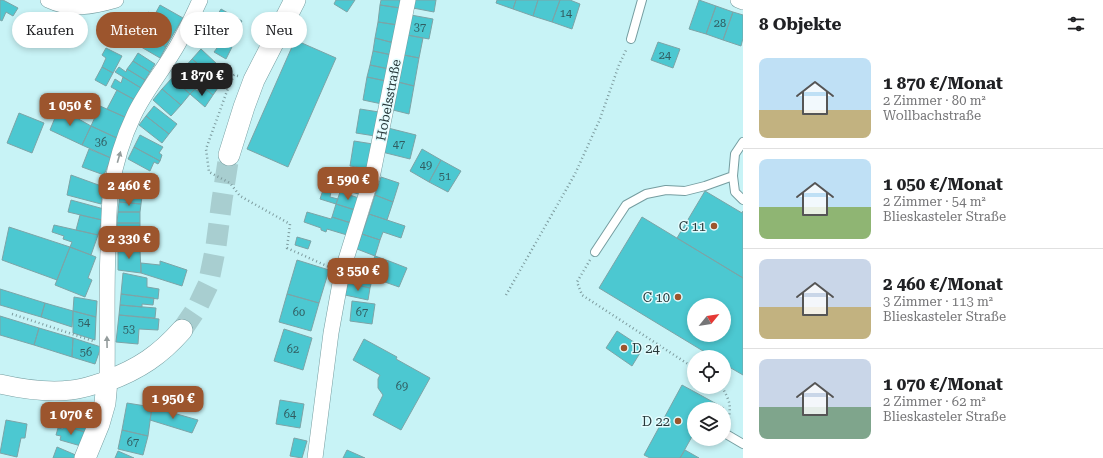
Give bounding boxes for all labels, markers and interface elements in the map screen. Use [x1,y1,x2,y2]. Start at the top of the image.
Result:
house number: 14 [560,7,573,20]
chip: Kaufen [12,12,88,48]
chip: Mieten [96,12,172,48]
chip: Filter [180,12,243,48]
chip: Neu [251,12,307,48]
icon: filters [1065,13,1087,35]
text: 8 Objekte [759,14,841,34]
house number: 28 [714,17,726,30]
house number: 37 [414,21,426,34]
house number: 24 [659,49,672,62]
street label: Hobelsstraße [373,58,404,142]
pin: 1 870 € [165,63,239,97]
text: 1 870 € [181,68,223,83]
text: 1 870 €/Monat [883,73,1003,93]
icon: home [791,74,839,122]
pin: 1 050 € [33,93,107,127]
text: 2 Zimmer · 80 m² [883,93,986,108]
text: 1 050 € [49,98,91,113]
text: Wollbachstraße [883,108,981,123]
house number: 36 [95,136,107,149]
house number: 47 [393,138,405,151]
one-way arrow [116,151,122,163]
house number: 49 [420,159,432,172]
pin: 1 590 € [311,167,385,201]
house number: 51 [439,170,451,183]
text: 1 590 € [327,172,369,187]
pin: 2 460 € [92,173,166,207]
text: 1 050 €/Monat [883,174,1003,194]
icon: home [791,175,839,223]
text: 2 460 € [108,178,150,193]
text: 2 Zimmer · 54 m² [883,194,986,209]
text: Blieskasteler Straße [883,209,1006,224]
place label: C 11 [679,219,706,234]
marker: C 11 [709,221,719,231]
pin: 2 330 € [92,226,166,260]
text: 2 330 € [108,231,150,246]
pin: 3 550 € [321,258,395,292]
text: 3 550 € [337,263,379,278]
text: 2 460 €/Monat [883,274,1003,294]
icon: home [791,275,839,323]
place label: C 10 [643,290,670,305]
marker: C 10 [673,292,683,302]
text: 3 Zimmer · 113 m² [883,294,993,309]
north arrow [687,298,731,342]
map controls [687,298,731,446]
house number: 60 [293,306,305,319]
house number: 67 [356,306,368,319]
text: Blieskasteler Straße [883,309,1006,324]
house number: 54 [78,316,91,329]
house number: 53 [123,323,135,336]
one-way arrow [104,336,111,348]
place label: D 24 [632,341,661,356]
house number: 62 [287,343,299,356]
marker: D 24 [619,343,629,353]
house number: 56 [80,346,92,359]
button: locate [687,350,731,394]
text: 1 070 €/Monat [883,374,1003,394]
icon: home [791,375,839,423]
house number: 69 [396,380,408,393]
pin: 1 950 € [136,386,210,420]
text: 1 950 € [152,391,194,406]
text: 2 Zimmer · 62 m² [883,394,986,409]
pin: 1 070 € [34,402,108,436]
button: layers [687,402,731,446]
text: 1 070 € [50,407,92,422]
house number: 64 [284,408,297,421]
text: Blieskasteler Straße [883,409,1006,424]
place label: D 22 [642,414,670,429]
marker: D 22 [673,416,683,426]
house number: 67 [127,436,139,449]

